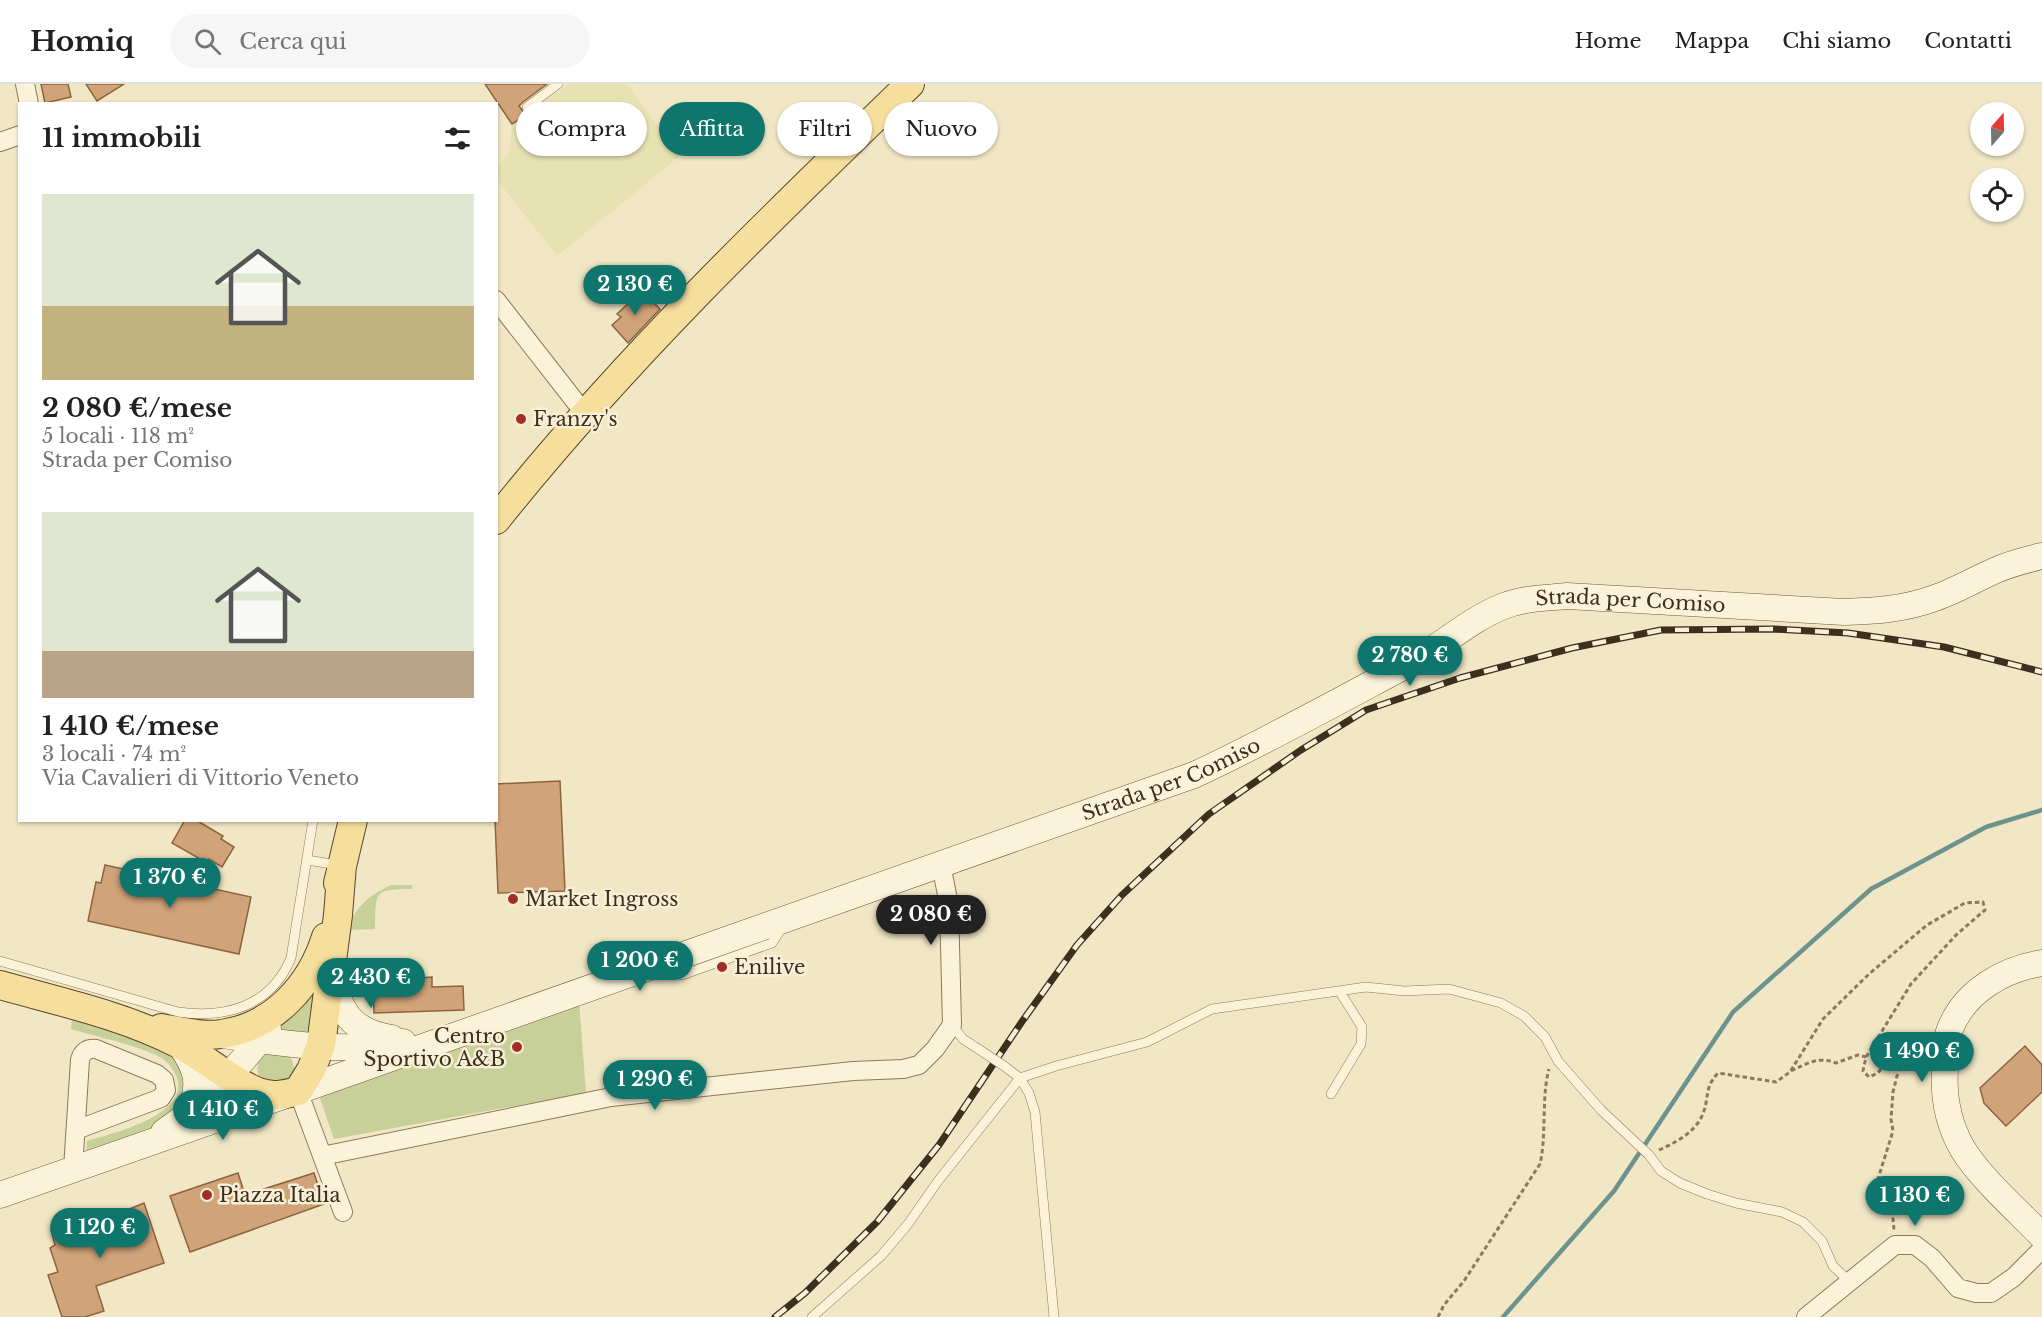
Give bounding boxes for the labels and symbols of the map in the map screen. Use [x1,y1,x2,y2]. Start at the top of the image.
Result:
north arrow [1970,102,2024,156]
pin: 2 130 € [580,265,690,316]
place label: Franzy's [533,407,618,431]
marker: Franzy's [514,412,528,426]
street label: Strada per Comiso [1534,584,1726,617]
pin: 2 780 € [1355,636,1465,687]
street label: Strada per Comiso [1078,733,1264,826]
pin: 1 370 € [115,858,225,909]
place label: Market Ingross [525,887,678,911]
marker: Market Ingross [506,892,520,906]
pin: 2 080 € [876,895,986,946]
pin: 1 200 € [585,941,695,992]
place label: Enilive [734,955,806,979]
pin: 2 430 € [316,958,426,1009]
marker: Enilive [715,960,729,974]
place label: Centro Sportivo A&B [364,1024,505,1071]
pin: 1 490 € [1867,1032,1977,1083]
marker: Centro Sportivo A&B [510,1040,524,1054]
pin: 1 290 € [600,1060,710,1111]
pin: 1 410 € [168,1090,278,1141]
pin: 1 130 € [1860,1176,1970,1227]
place label: Piazza Italia [219,1183,341,1207]
marker: Piazza Italia [200,1188,214,1202]
pin: 1 120 € [45,1208,155,1259]

